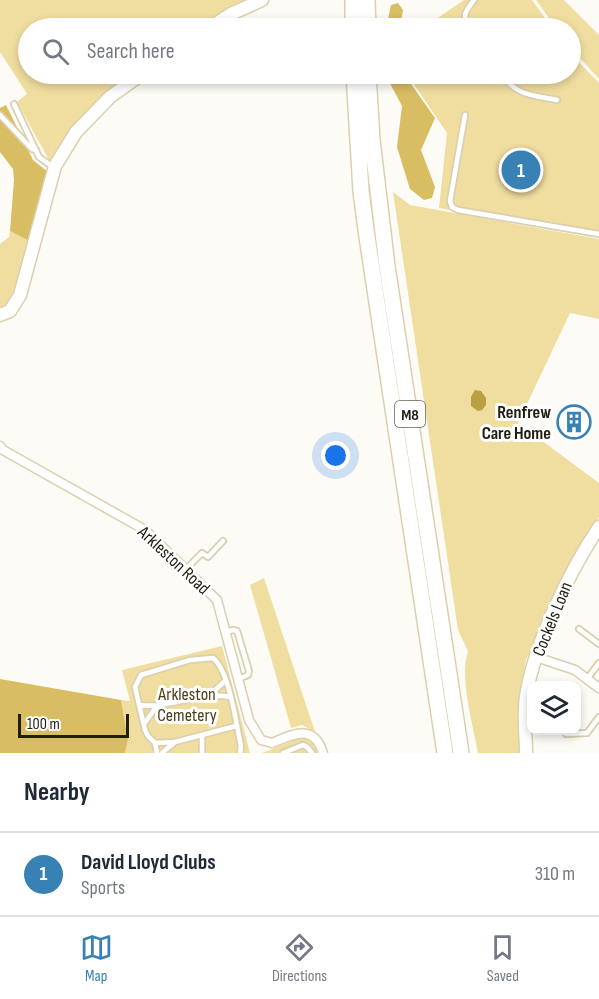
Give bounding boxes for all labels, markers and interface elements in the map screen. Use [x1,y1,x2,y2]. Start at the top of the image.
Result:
search box [18,18,581,84]
icon: search [39,35,72,68]
text: Search here [87,38,174,65]
pin: 1 [502,148,540,192]
road number: M8 [395,401,425,427]
place label: Renfrew Care Home [482,402,551,444]
building icon: Renfrew Care Home [556,404,592,440]
your location [321,441,350,470]
street label: Arkleston Road [133,521,214,599]
street label: Cockels Loan [528,579,577,659]
map controls [527,681,581,735]
button: layers [527,681,581,735]
park label: Arkleston Cemetery [157,684,217,726]
scale bar [18,711,129,738]
text: 100 m [27,715,60,734]
text: Nearby [24,777,90,808]
text: David Lloyd Clubs [81,849,216,876]
text: 1 [40,862,47,886]
text: 310 m [535,862,575,886]
text: Sports [81,876,125,900]
tab: Map [80,931,113,986]
tab: Directions [272,931,327,986]
tab: Saved [486,931,519,986]

